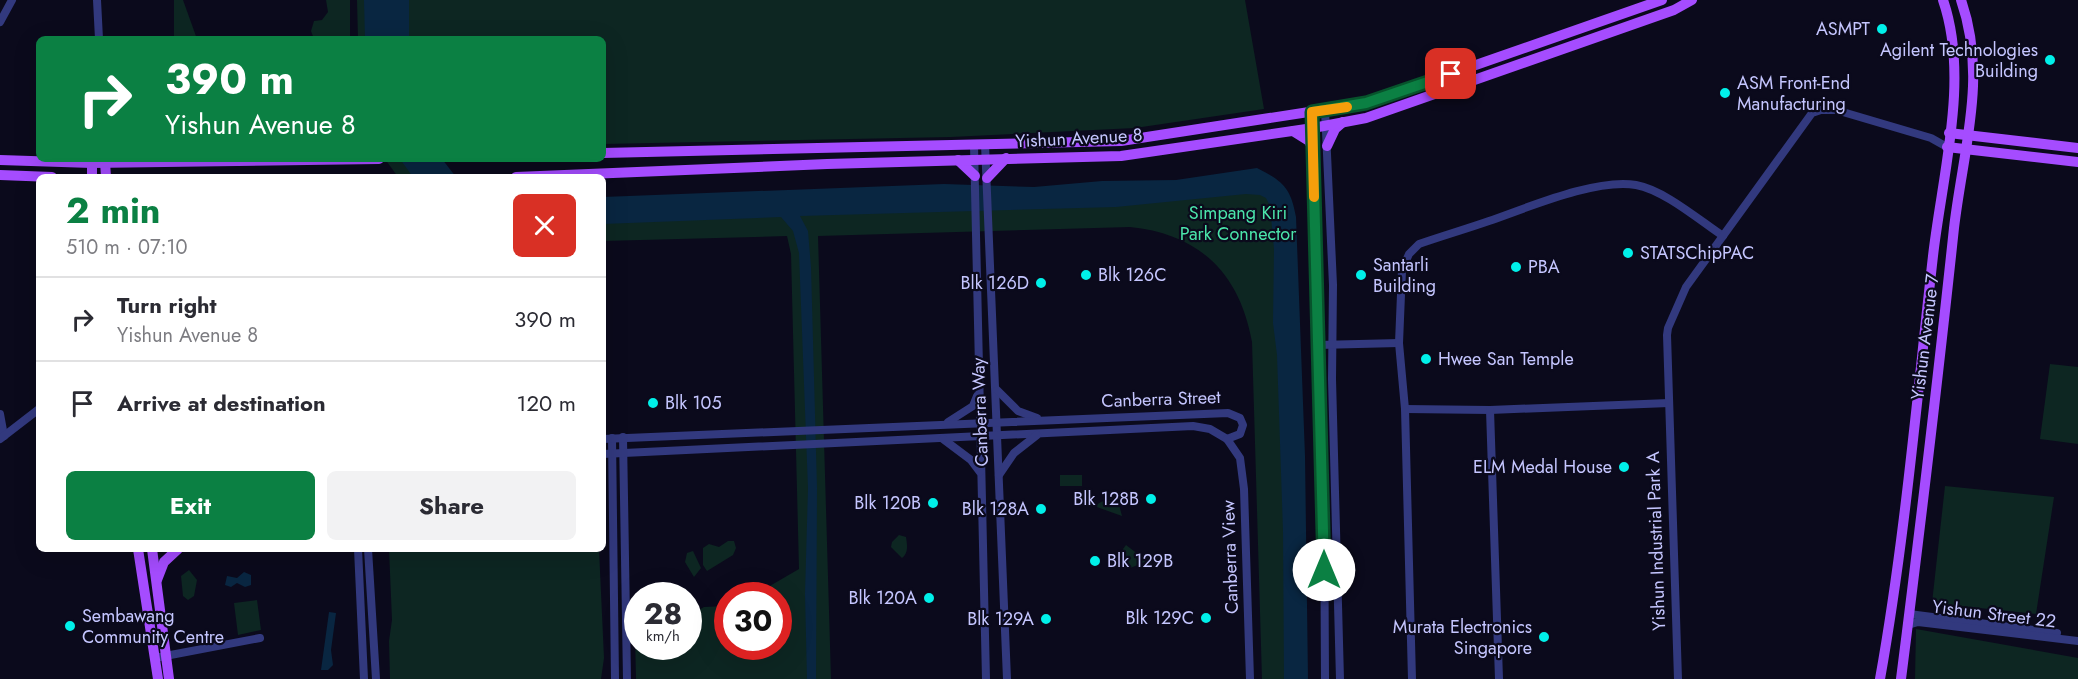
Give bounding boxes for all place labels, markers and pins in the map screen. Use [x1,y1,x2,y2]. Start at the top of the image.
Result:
place label: ASMPT [1816,16,1871,42]
marker: ASMPT [1875,22,1889,36]
place label: Agilent Technologies Building [1880,37,2038,84]
pin [1425,48,1476,99]
marker: Agilent Technologies Building [2043,53,2057,67]
place label: ASM Front-End Manufacturing [1737,70,1850,117]
marker: ASM Front-End Manufacturing [1718,86,1732,100]
place label: STATSChipPAC [1640,240,1754,266]
marker: STATSChipPAC [1621,246,1635,260]
place label: Santarli Building [1373,252,1436,299]
place label: PBA [1528,254,1560,280]
marker: PBA [1509,260,1523,274]
place label: Blk 126C [1098,262,1167,288]
marker: Blk 126C [1079,268,1093,282]
marker: Santarli Building [1354,268,1368,282]
place label: Blk 126D [961,270,1029,296]
marker: Blk 126D [1034,276,1048,290]
place label: Hwee San Temple [1438,346,1574,372]
marker: Hwee San Temple [1419,352,1433,366]
place label: Blk 105 [665,390,722,416]
marker: Blk 105 [646,396,660,410]
place label: ELM Medal House [1473,454,1612,480]
marker: ELM Medal House [1617,460,1631,474]
place label: Blk 128B [1073,486,1139,512]
place label: Blk 120B [854,490,921,516]
marker: Blk 128B [1144,492,1158,506]
marker: Blk 120B [926,496,940,510]
place label: Blk 128A [962,496,1029,522]
marker: Blk 128A [1034,502,1048,516]
place label: Blk 129B [1107,548,1173,574]
marker: Blk 129B [1088,554,1102,568]
place label: Blk 120A [848,585,917,611]
marker: Blk 120A [922,591,936,605]
place label: Sembawang Community Centre [82,603,224,650]
place label: Blk 129C [1125,605,1194,631]
place label: Blk 129A [967,606,1034,632]
marker: Blk 129C [1199,611,1213,625]
marker: Blk 129A [1039,612,1053,626]
place label: Murata Electronics Singapore [1393,614,1532,661]
marker: Sembawang Community Centre [63,619,77,633]
marker: Murata Electronics Singapore [1537,630,1551,644]

